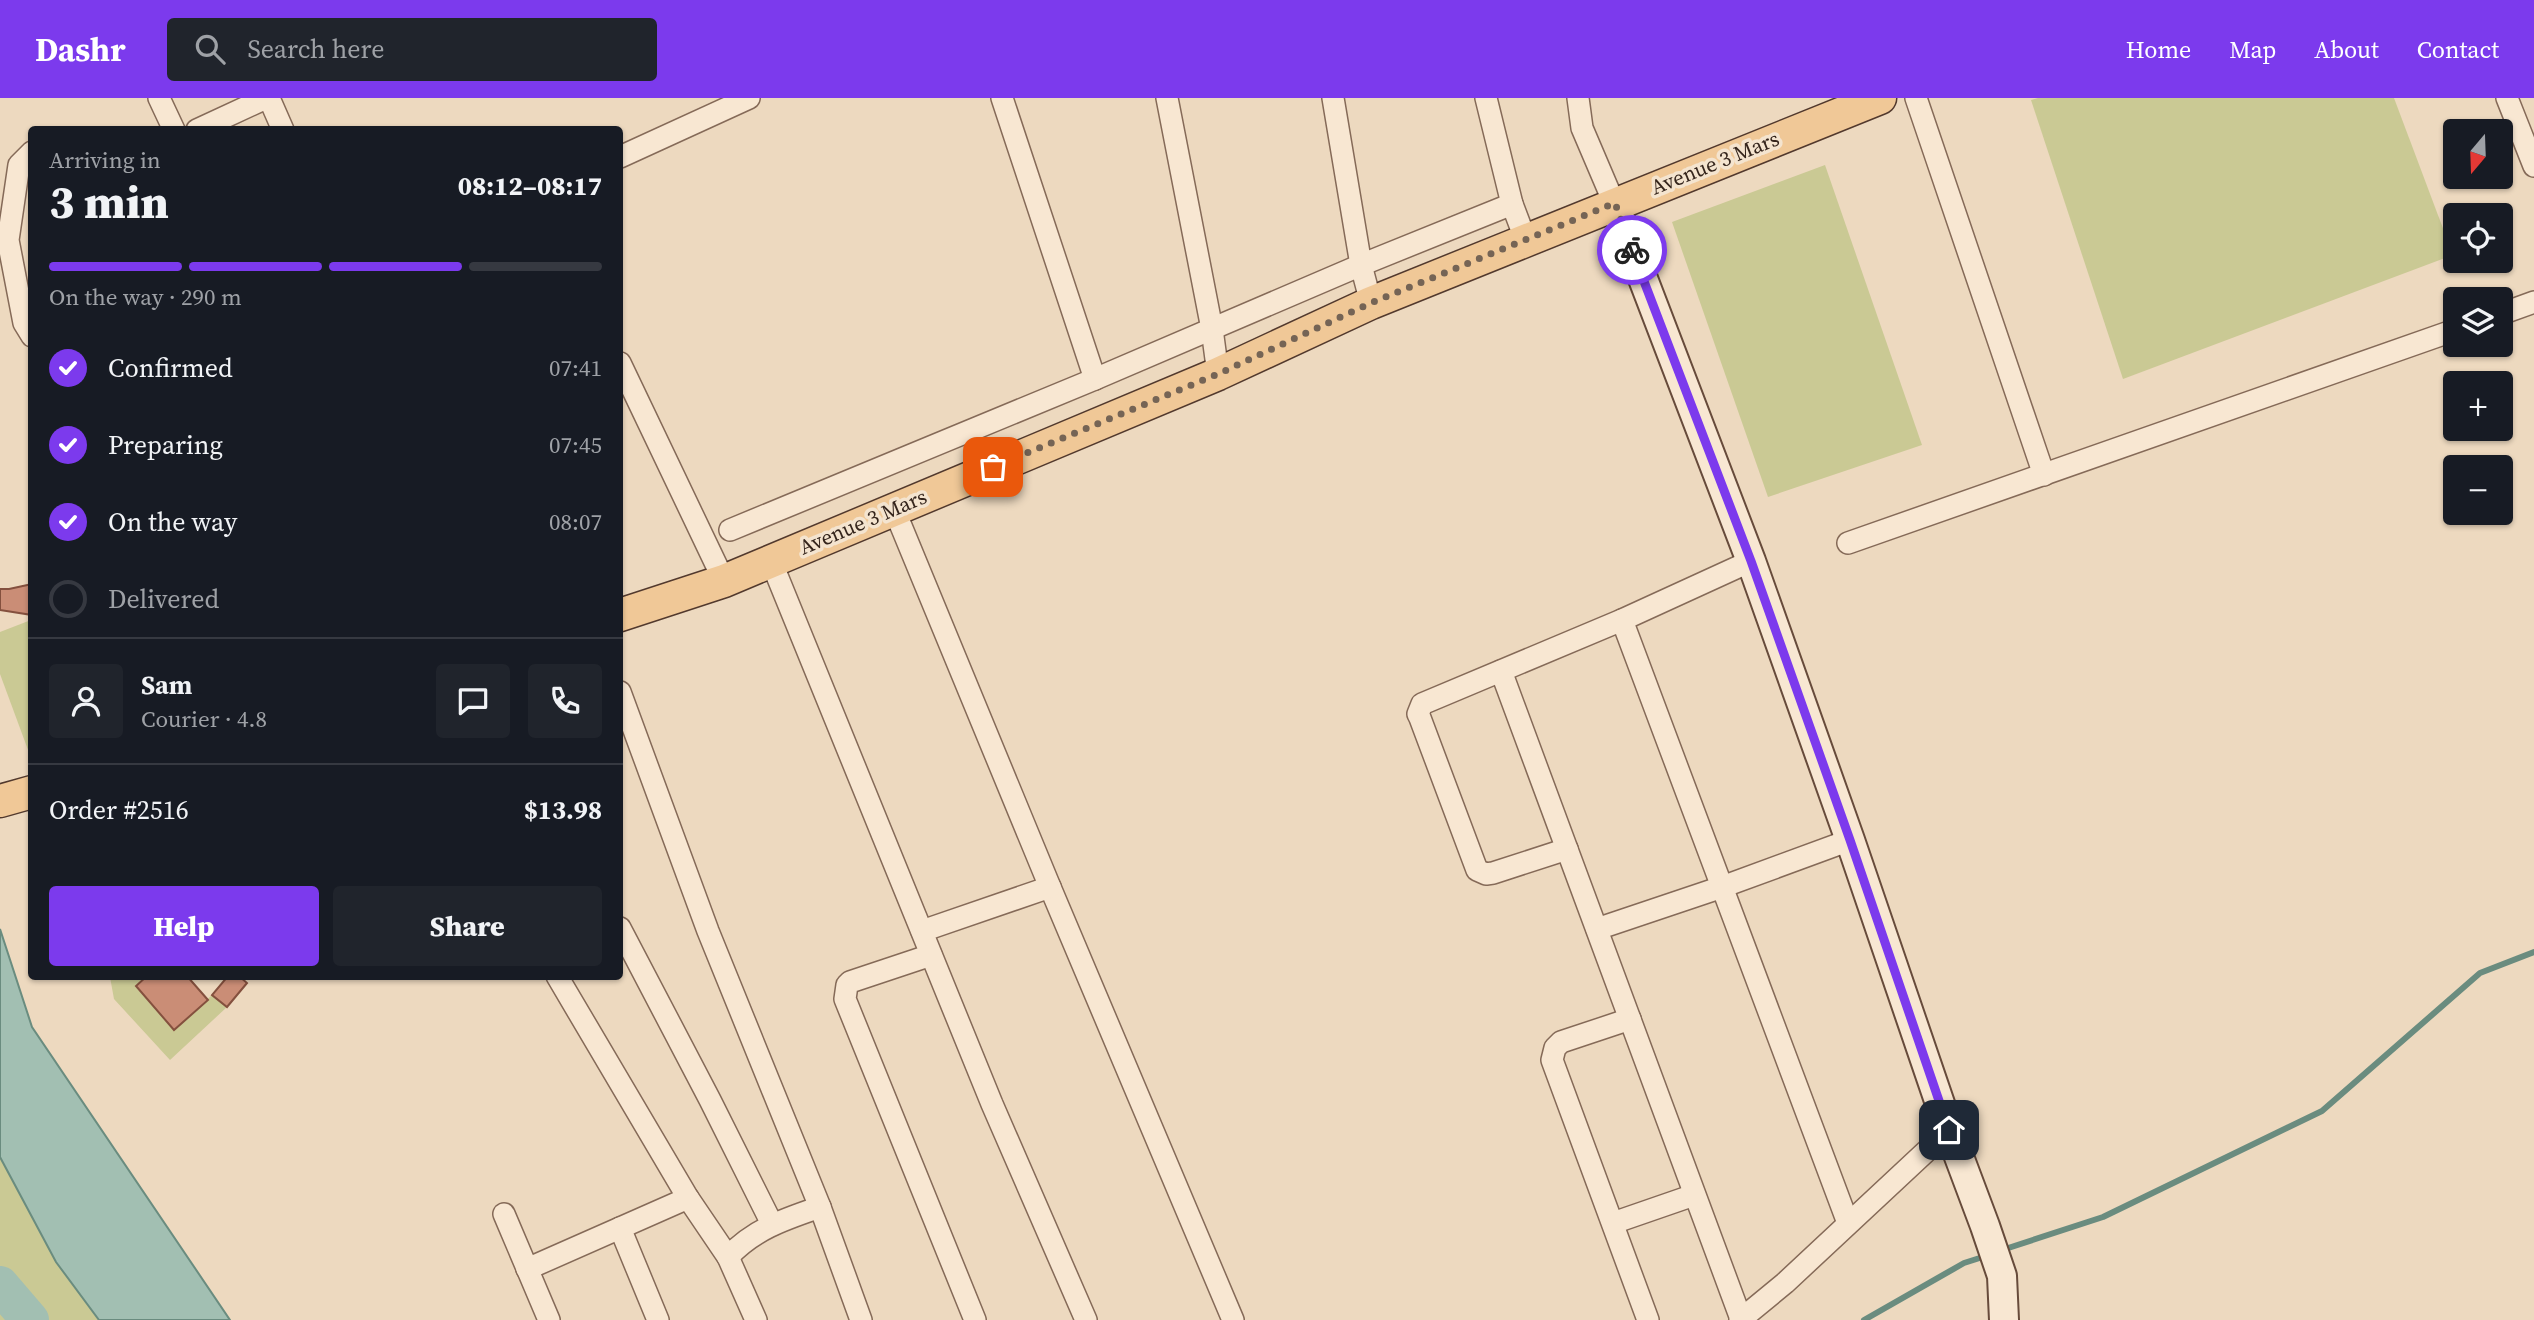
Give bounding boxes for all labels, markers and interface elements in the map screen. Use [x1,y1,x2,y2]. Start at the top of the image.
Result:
search box [167,18,657,81]
text: Dashr [35,27,125,72]
icon: search [191,30,229,68]
text: Search here [247,31,385,67]
text: Home [2126,33,2191,66]
text: Map [2229,33,2276,66]
text: About [2314,33,2379,66]
text: Contact [2417,33,2499,66]
north arrow [2443,119,2513,189]
map controls [2443,119,2513,525]
street label: Avenue 3 Mars [1646,124,1783,201]
text: Arriving in [49,144,161,176]
text: 08:12–08:17 [458,168,602,204]
text: 3 min [49,170,169,233]
button: locate [2443,203,2513,273]
courier [1597,215,1667,285]
icon: bike [1613,231,1651,269]
text: On the way · 290 m [49,281,242,313]
button: layers [2443,287,2513,357]
icon: check [49,349,87,387]
text: Confirmed [108,350,233,386]
text: 07:41 [549,352,602,384]
button: + [2443,371,2513,441]
icon: check [49,426,87,464]
text: Preparing [108,427,223,463]
text: 07:45 [549,429,602,461]
pin [963,437,1023,497]
icon: bag [974,448,1012,486]
button: − [2443,455,2513,525]
street label: Avenue 3 Mars [794,482,931,561]
icon: check [49,503,87,541]
text: On the way [108,504,237,540]
text: 08:07 [549,506,602,538]
text: Delivered [108,581,219,617]
button: person [49,664,123,738]
button: chat [436,664,510,738]
button: phone [528,664,602,738]
text: Sam [141,667,192,703]
text: Courier · 4.8 [141,703,267,735]
text: Order #2516 [49,792,189,828]
text: $13.98 [524,792,602,828]
button: Help [49,886,319,966]
button: Share [333,886,602,966]
pin [1919,1100,1979,1160]
icon: home [1930,1111,1968,1149]

